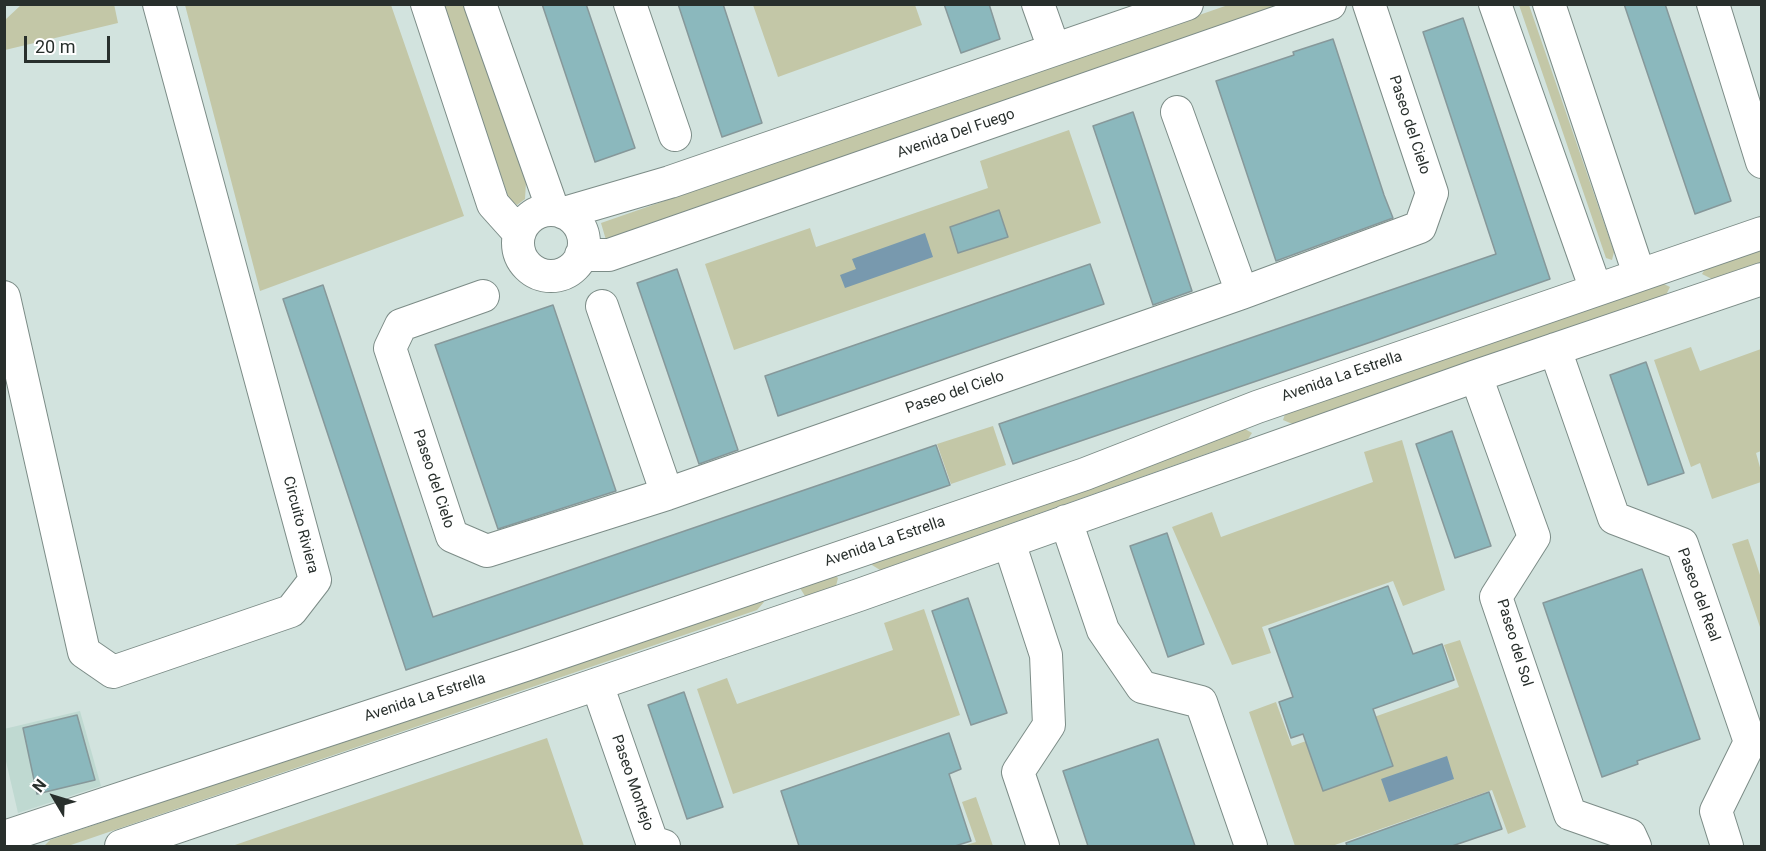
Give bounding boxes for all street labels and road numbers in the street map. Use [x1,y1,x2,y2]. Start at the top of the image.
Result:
street label: Paseo del Cielo [1385,73,1433,177]
street label: Avenida Del Fuego [895,105,1017,163]
street label: Avenida La Estrella [1279,348,1405,406]
street label: Paseo del Cielo [903,368,1007,418]
street label: Paseo del Cielo [409,427,457,531]
street label: Circuito Riviera [278,474,322,576]
street label: Avenida La Estrella [822,513,948,571]
street label: Paseo del Real [1673,546,1723,644]
street label: Paseo del Sol [1492,597,1536,689]
street label: Avenida La Estrella [362,670,488,726]
street label: Paseo Montejo [607,733,657,833]

